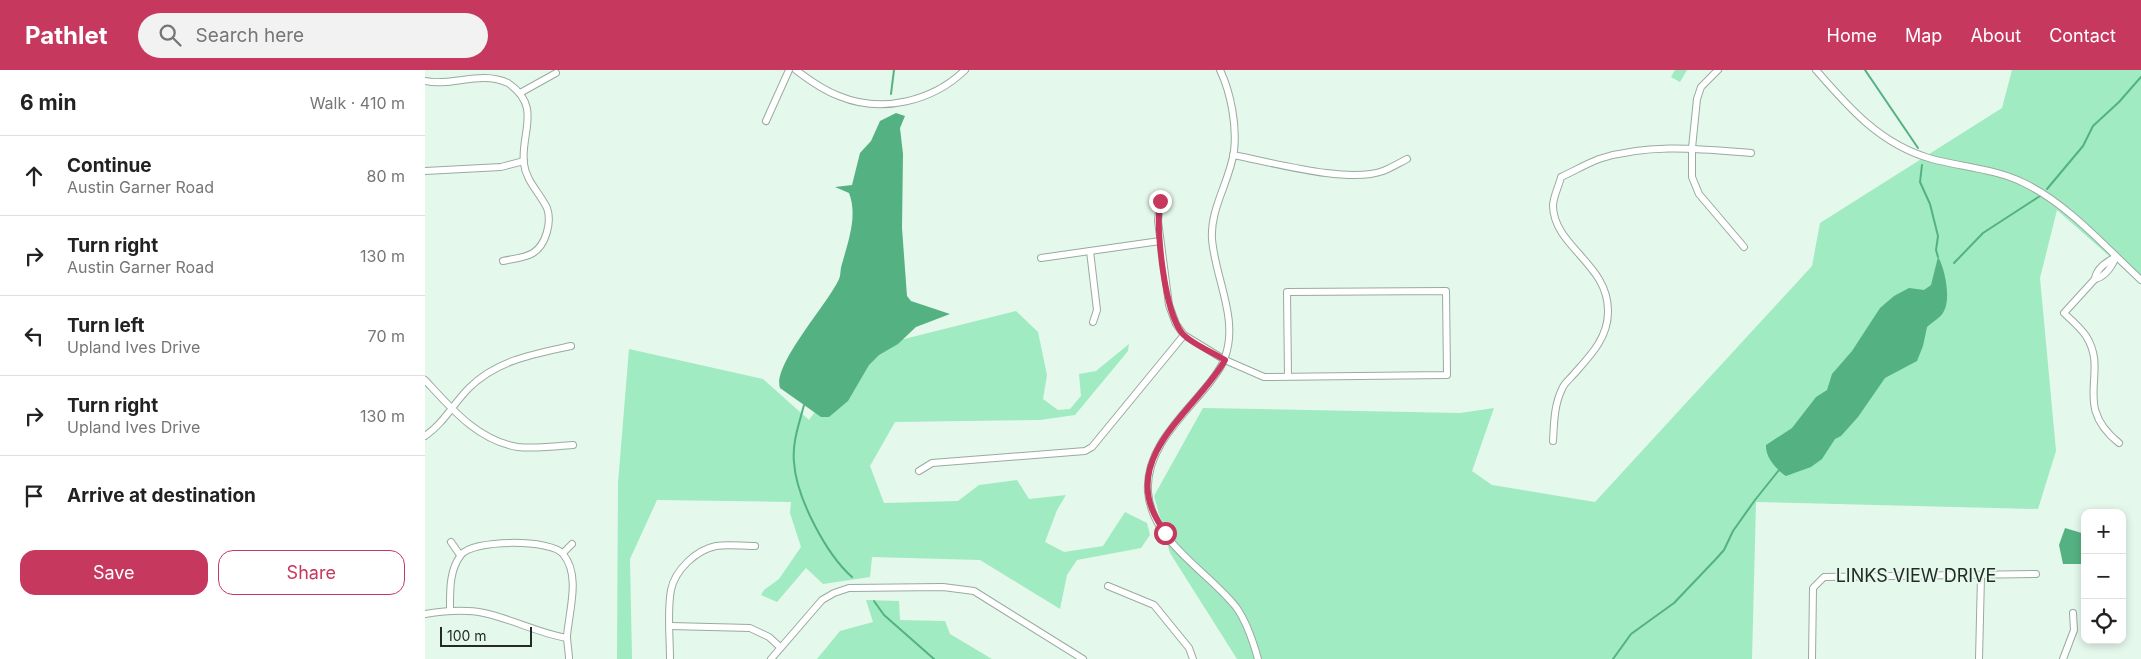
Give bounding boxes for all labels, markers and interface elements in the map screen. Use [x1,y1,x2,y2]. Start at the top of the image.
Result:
search box [138,13,488,58]
text: Pathlet [25,21,108,50]
icon: search [156,21,184,49]
text: Search here [196,24,304,47]
text: Home [1827,25,1877,46]
text: Map [1905,25,1942,46]
text: About [1970,25,2021,46]
text: Contact [2049,25,2116,46]
text: 6 min [20,90,77,115]
text: Walk · 410 m [310,93,405,113]
text: Continue [67,154,152,177]
icon: ahead [20,162,48,190]
text: 80 m [366,166,405,186]
text: Austin Garner Road [67,177,214,197]
route end [1149,190,1172,213]
text: Turn right [67,234,158,257]
icon: right [20,242,48,270]
text: 130 m [360,246,405,266]
text: Austin Garner Road [67,257,214,277]
text: Turn left [67,314,145,337]
icon: left [20,322,48,350]
text: 70 m [368,326,405,346]
text: Upland Ives Drive [67,337,200,357]
text: Turn right [67,394,158,417]
icon: right [20,402,48,430]
text: 130 m [360,406,405,426]
text: Upland Ives Drive [67,417,200,437]
icon: arrive [20,482,48,510]
text: Arrive at destination [67,484,256,507]
map controls [2081,509,2126,644]
button: + [2081,509,2126,554]
route start [1154,522,1177,545]
button: Save [20,550,208,595]
button: Share [218,550,405,595]
button: − [2081,554,2126,599]
street label: LINKS VIEW DRIVE [1836,565,1996,586]
button: locate [2081,599,2126,644]
scale bar [440,624,533,647]
text: 100 m [447,627,487,644]

